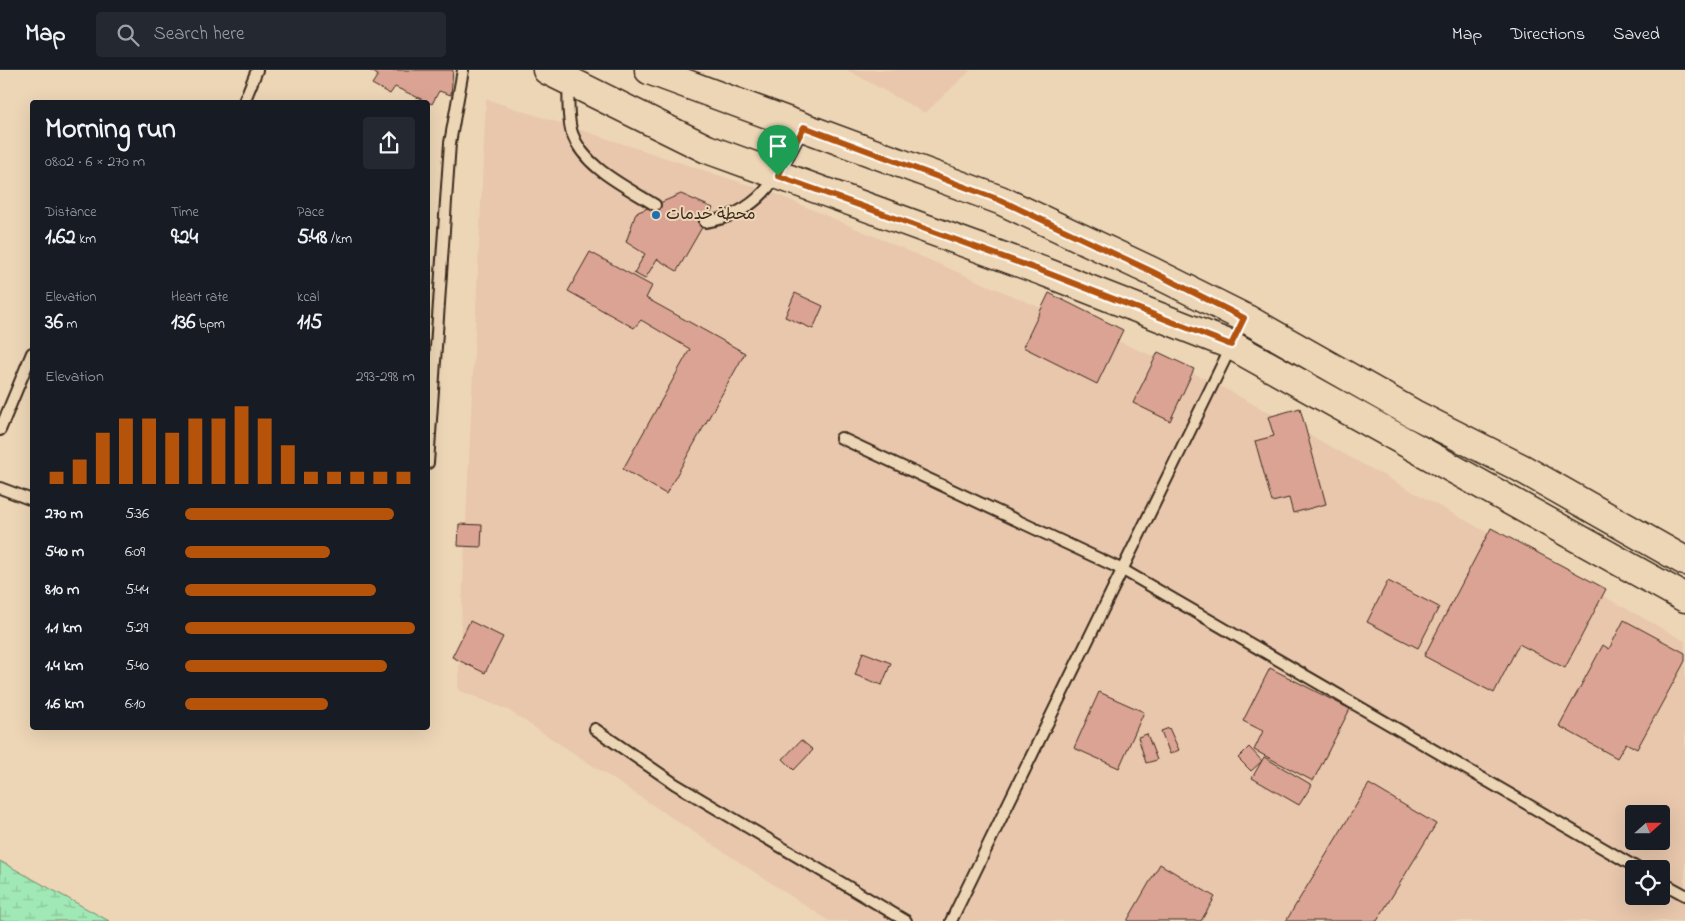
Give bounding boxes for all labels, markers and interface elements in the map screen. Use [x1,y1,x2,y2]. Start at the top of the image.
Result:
search box [96,12,446,57]
text: Map [25,17,66,52]
icon: search [114,21,142,49]
text: Search here [154,21,245,48]
text: Map [1452,22,1482,48]
text: Directions [1510,22,1585,48]
text: Saved [1613,22,1660,48]
text: Morning run [45,110,176,151]
button: share [363,117,415,169]
pin [757,125,799,176]
icon: arrive [764,132,792,160]
text: 08:02 · 6 × 270 m [45,150,145,174]
text: Distance [45,202,97,223]
text: Time [171,202,199,223]
text: Pace [297,202,324,223]
place label: محطة خدمات [666,203,756,227]
marker: محطة خدمات [650,209,662,221]
text: 1.62 [45,223,76,253]
text: 9:24 [171,223,198,253]
text: 5:48 [297,223,327,253]
text: km [76,229,96,250]
text: /km [327,229,352,250]
text: Elevation [45,287,96,308]
text: Heart rate [171,287,228,308]
text: kcal [297,287,319,308]
text: 36 [45,308,63,338]
text: 136 [171,308,196,338]
text: 115 [297,308,322,338]
text: m [63,314,77,335]
text: bpm [196,314,225,335]
text: Elevation [45,365,104,389]
text: 293–298 m [356,365,415,389]
text: 270 m [45,502,83,526]
text: 5:36 [125,502,149,526]
text: 540 m [45,540,84,564]
text: 6:09 [125,540,145,564]
text: 810 m [45,578,79,602]
text: 5:44 [125,578,149,602]
text: 1.1 km [45,616,82,640]
text: 5:29 [125,616,148,640]
text: 1.4 km [45,654,83,678]
text: 5:40 [125,654,149,678]
text: 1.6 km [45,692,84,716]
text: 6:10 [125,692,145,716]
north arrow [1625,805,1670,850]
map controls [1625,805,1670,905]
button: locate [1625,860,1670,905]

